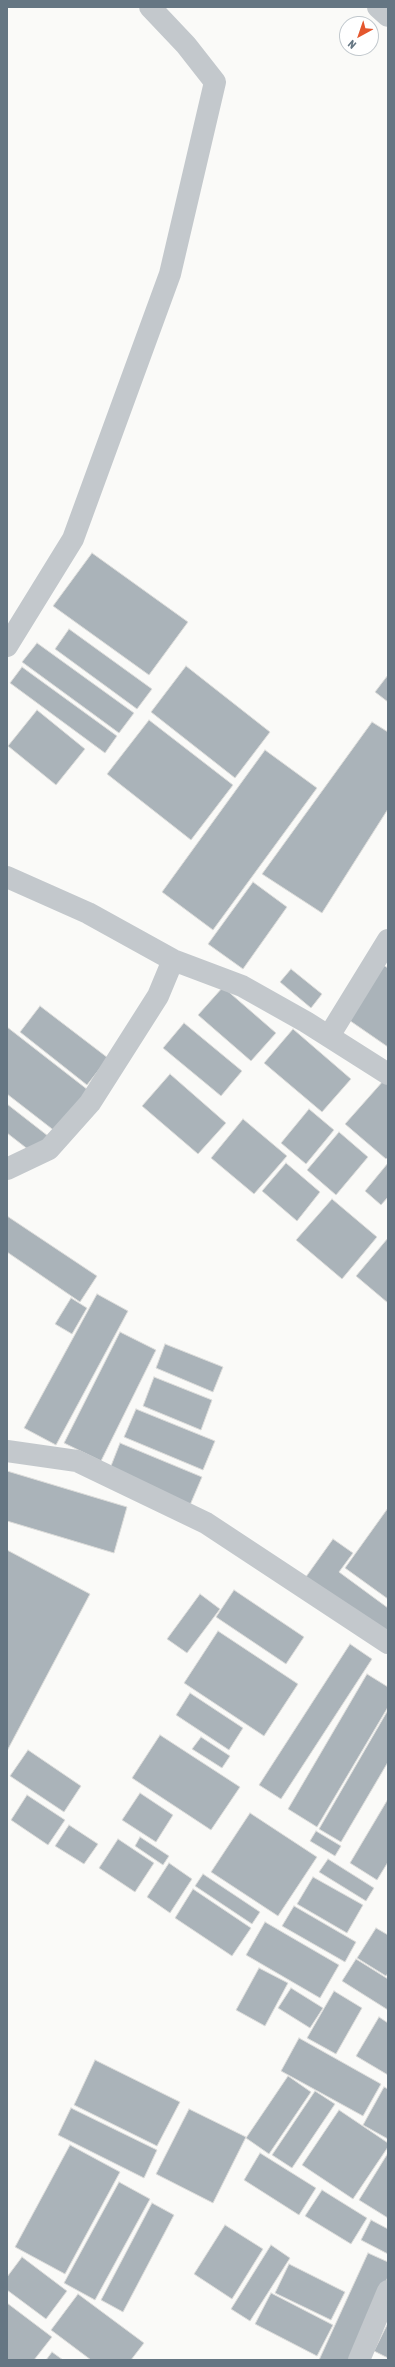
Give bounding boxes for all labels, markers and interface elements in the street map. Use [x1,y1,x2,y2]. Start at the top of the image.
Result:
north arrow [339,16,379,56]
text: N [346,38,358,51]

